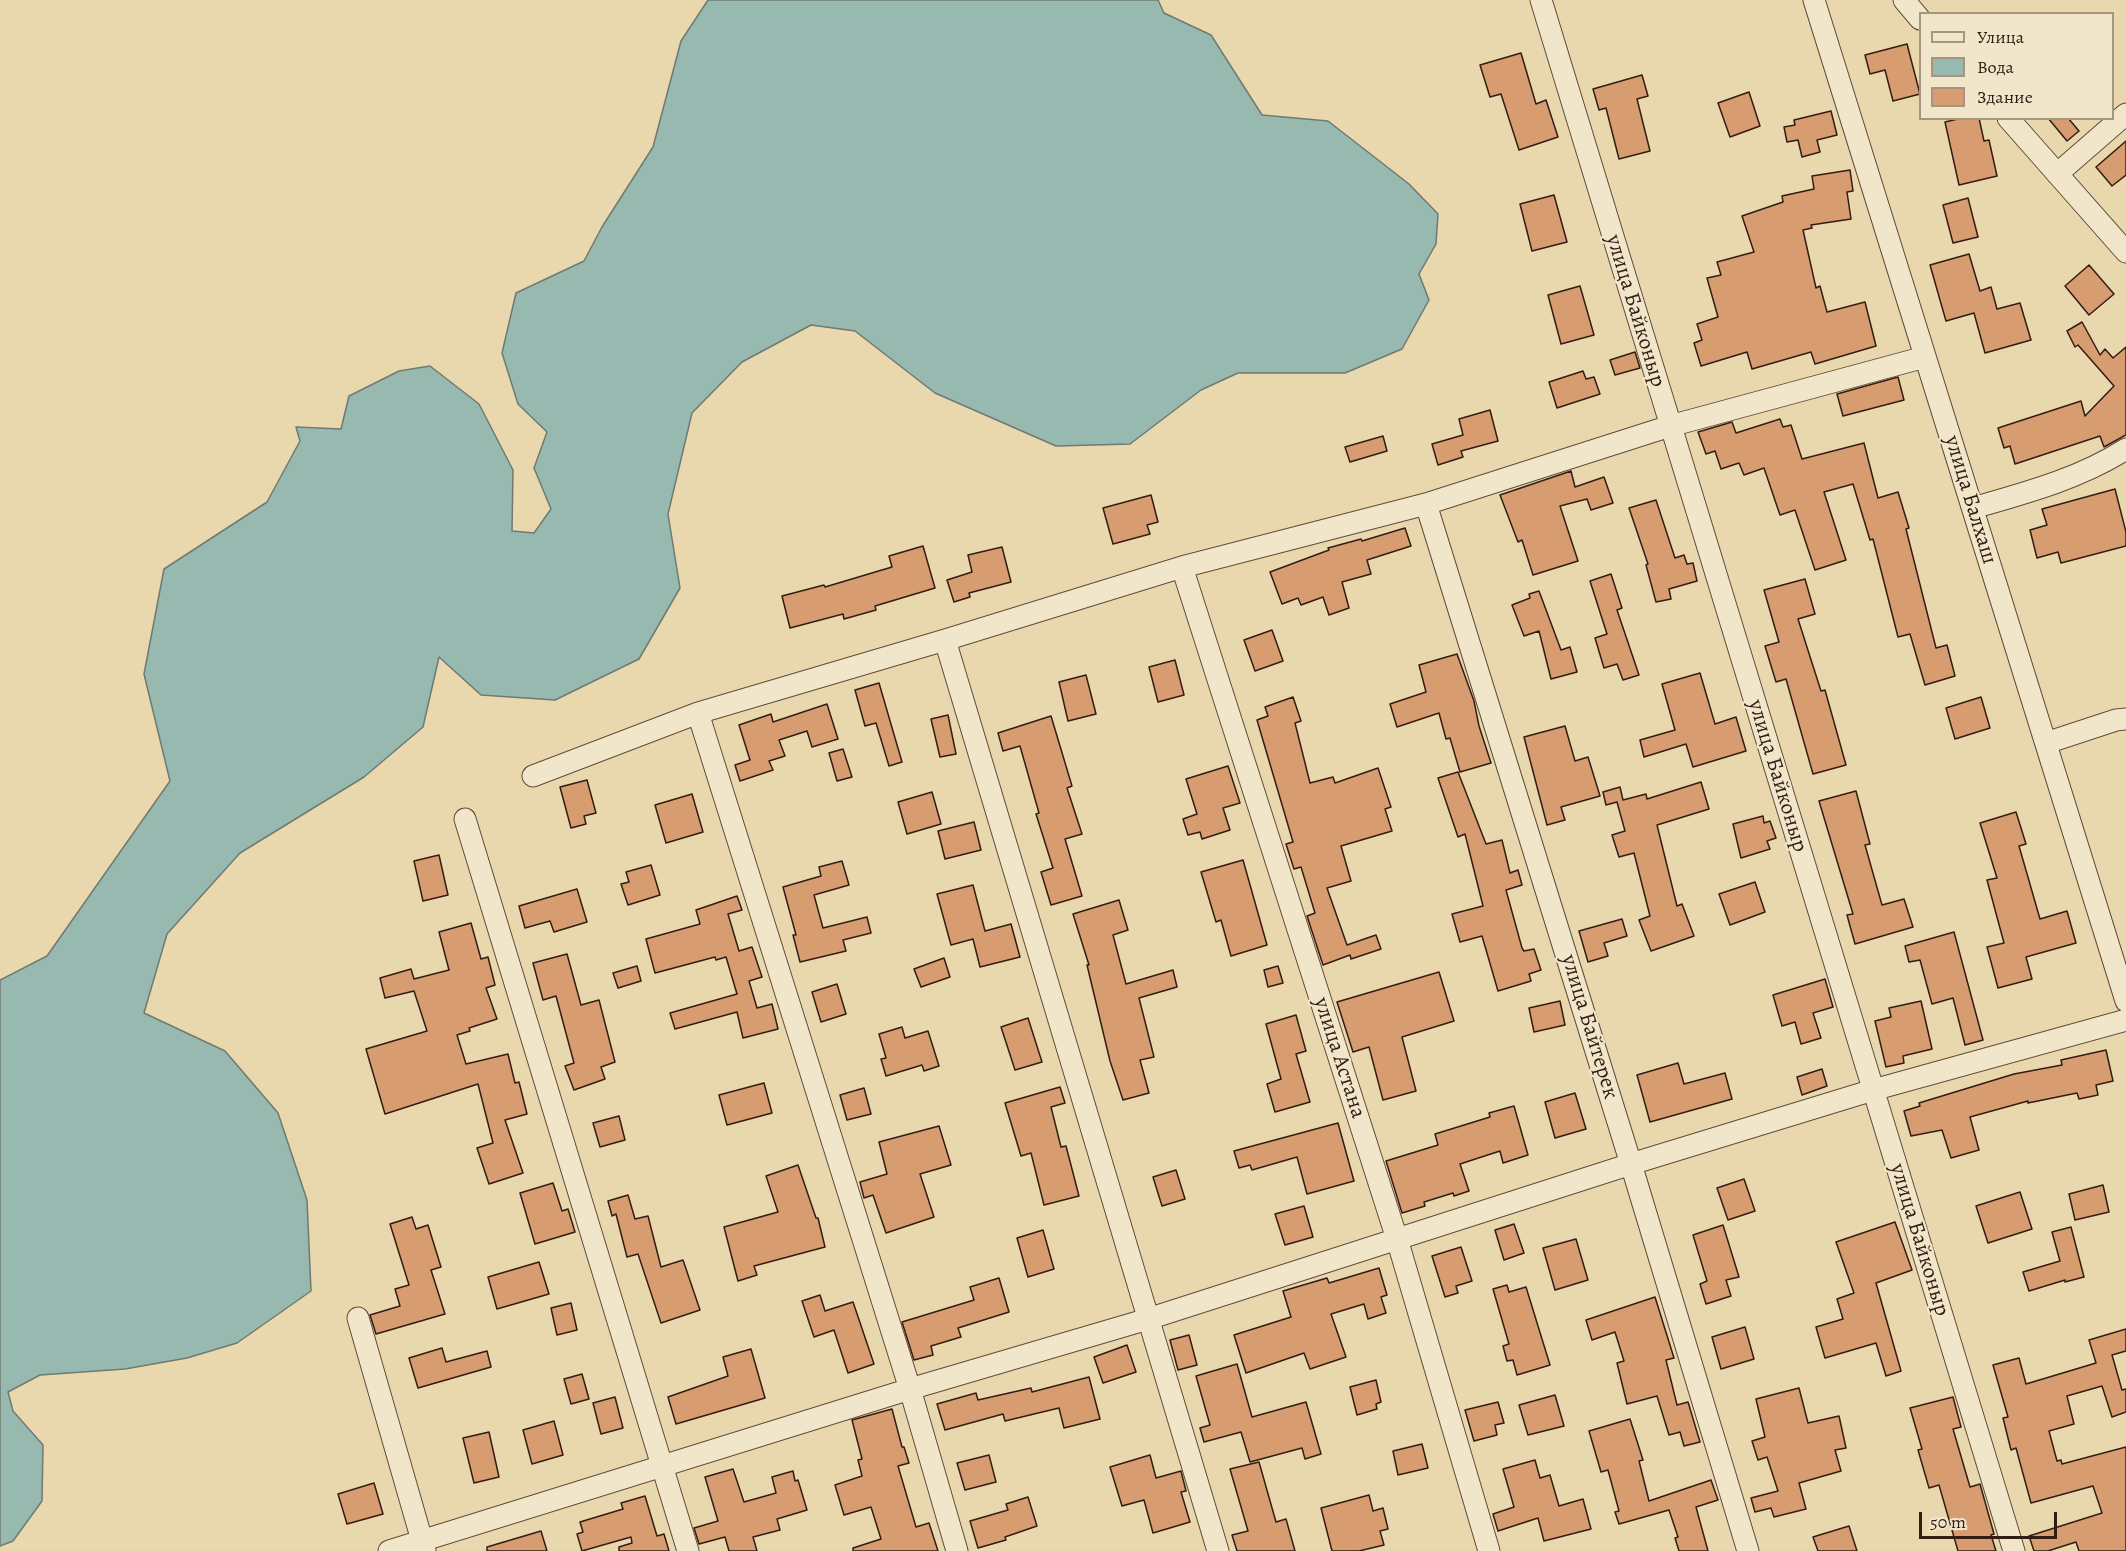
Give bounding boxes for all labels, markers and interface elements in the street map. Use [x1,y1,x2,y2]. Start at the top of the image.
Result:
legend [1919,12,2114,120]
text: Улица [1977,25,2024,49]
text: Вода [1977,55,2014,79]
text: Здание [1977,85,2033,109]
street label: улица Байконыр [1599,232,1671,390]
street label: улица Балхаш [1938,432,2002,568]
street label: улица Байконыр [1741,697,1813,855]
street label: улица Байтерек [1555,952,1623,1102]
street label: улица Астана [1307,994,1371,1122]
street label: улица Байконыр [1883,1161,1955,1319]
scale bar [1922,1500,2060,1538]
text: 50 m [1930,1510,1966,1534]

